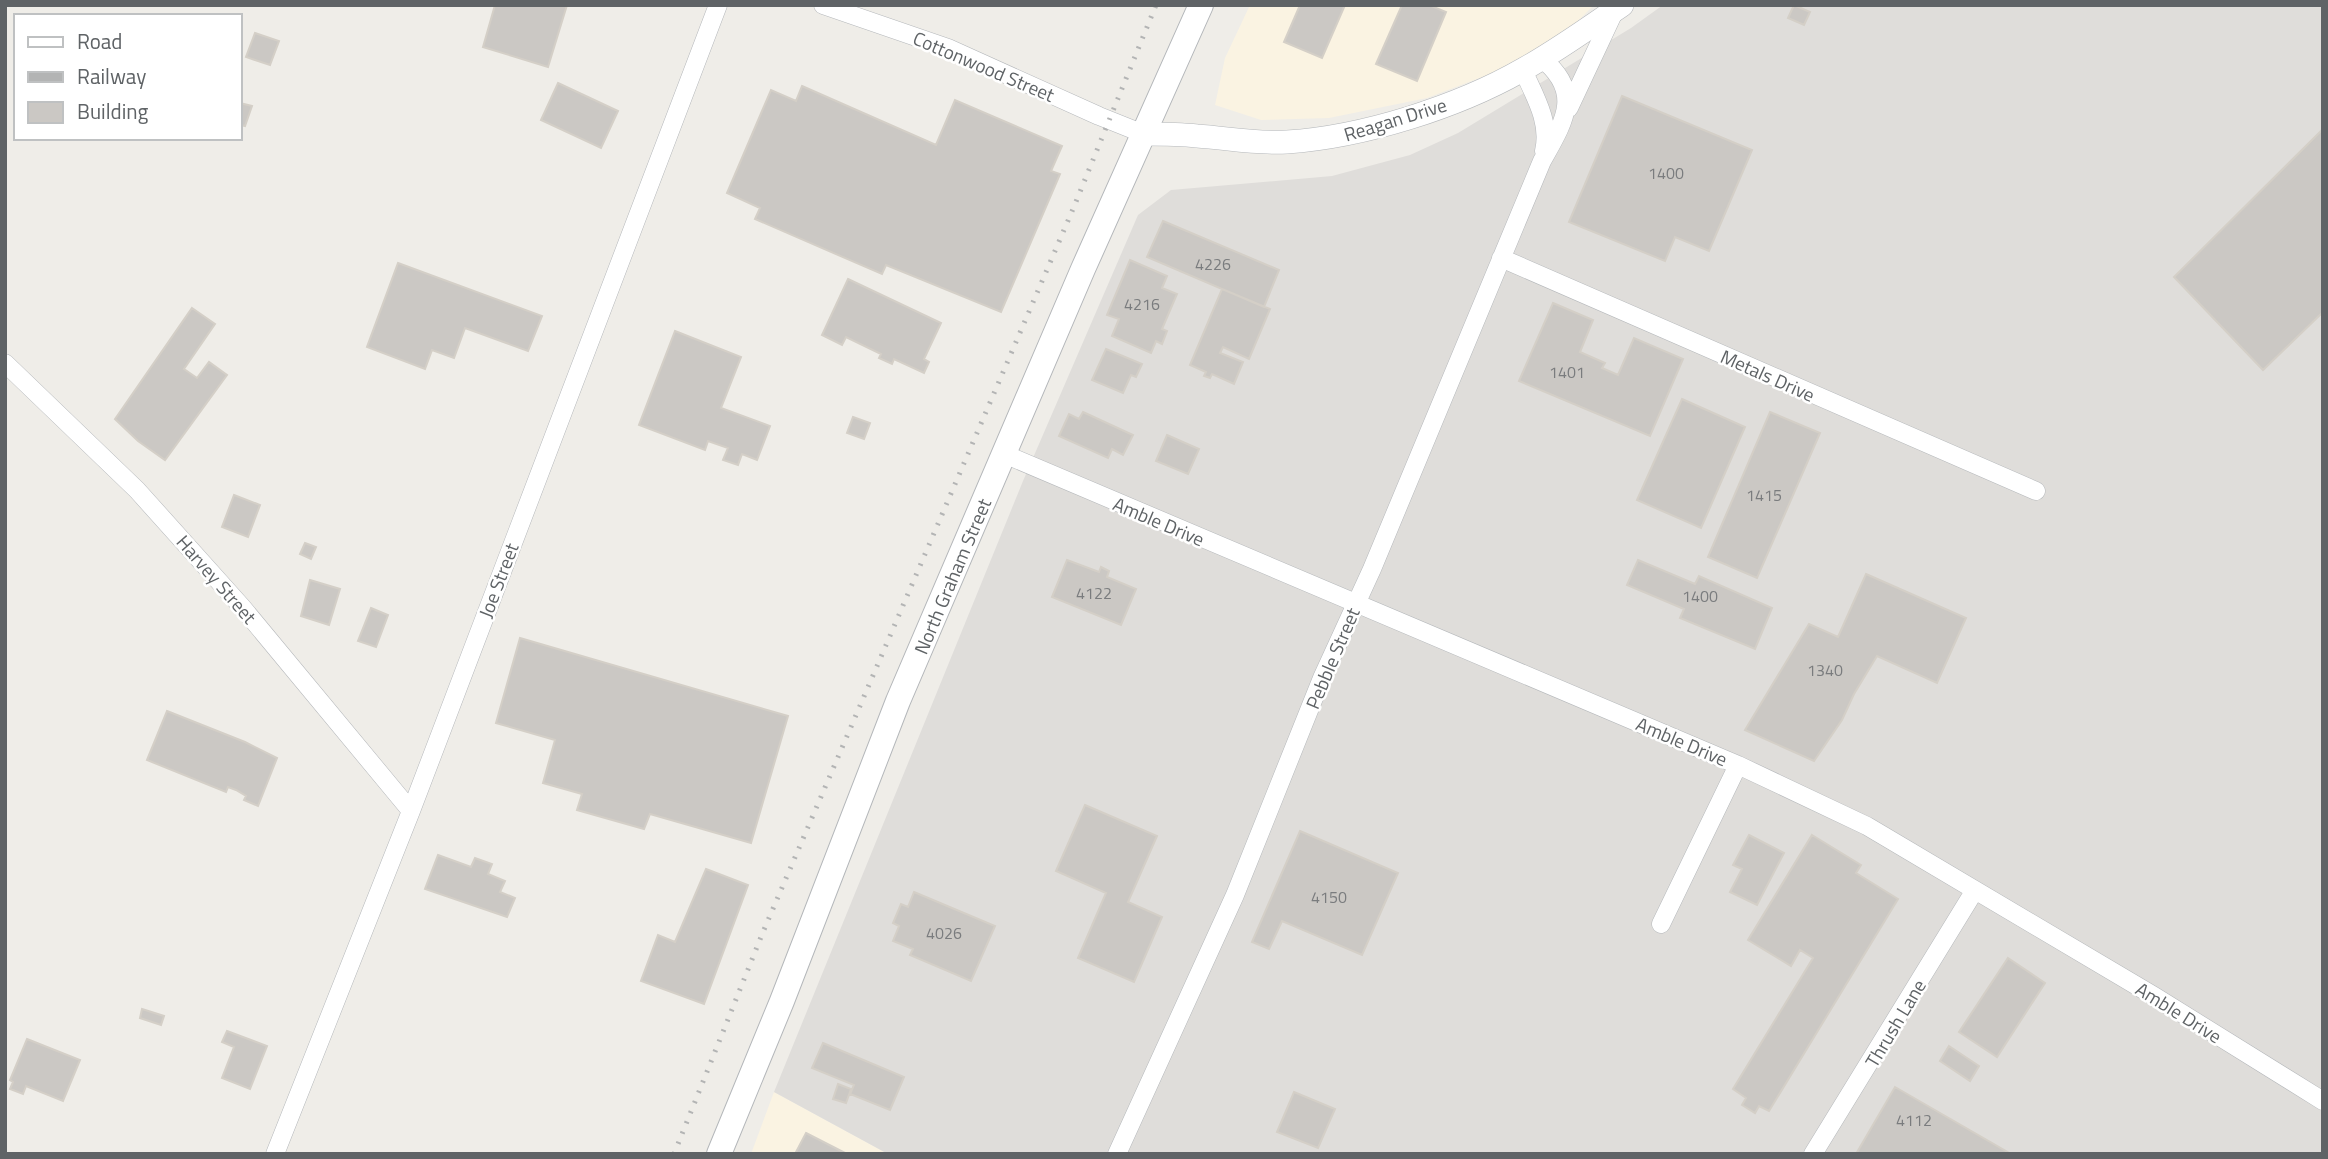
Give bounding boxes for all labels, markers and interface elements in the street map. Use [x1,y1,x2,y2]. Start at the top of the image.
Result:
legend [14,14,242,140]
street label: Cottonwood Street [909,23,1060,109]
text: Road [77,25,122,57]
text: Railway [77,60,146,92]
street label: Reagan Drive [1340,90,1450,148]
text: Building [77,95,149,127]
house number: 1400 [1648,161,1684,185]
house number: 4226 [1195,252,1231,276]
house number: 4216 [1124,292,1160,316]
street label: Metals Drive [1716,341,1820,409]
house number: 1401 [1549,360,1585,384]
house number: 1415 [1746,483,1782,507]
street label: Amble Drive [1109,489,1209,553]
street label: North Graham Street [906,493,998,659]
street label: Harvey Street [170,528,264,630]
street label: Joe Street [470,538,526,622]
house number: 4122 [1076,581,1112,605]
house number: 1400 [1682,584,1718,608]
street label: Pebble Street [1298,602,1367,713]
house number: 1340 [1807,658,1843,682]
street label: Amble Drive [1632,709,1732,773]
house number: 4150 [1311,885,1347,909]
house number: 4026 [926,921,962,945]
street label: Thrush Lane [1857,973,1933,1073]
street label: Amble Drive [2130,974,2228,1050]
house number: 4112 [1896,1108,1932,1132]

